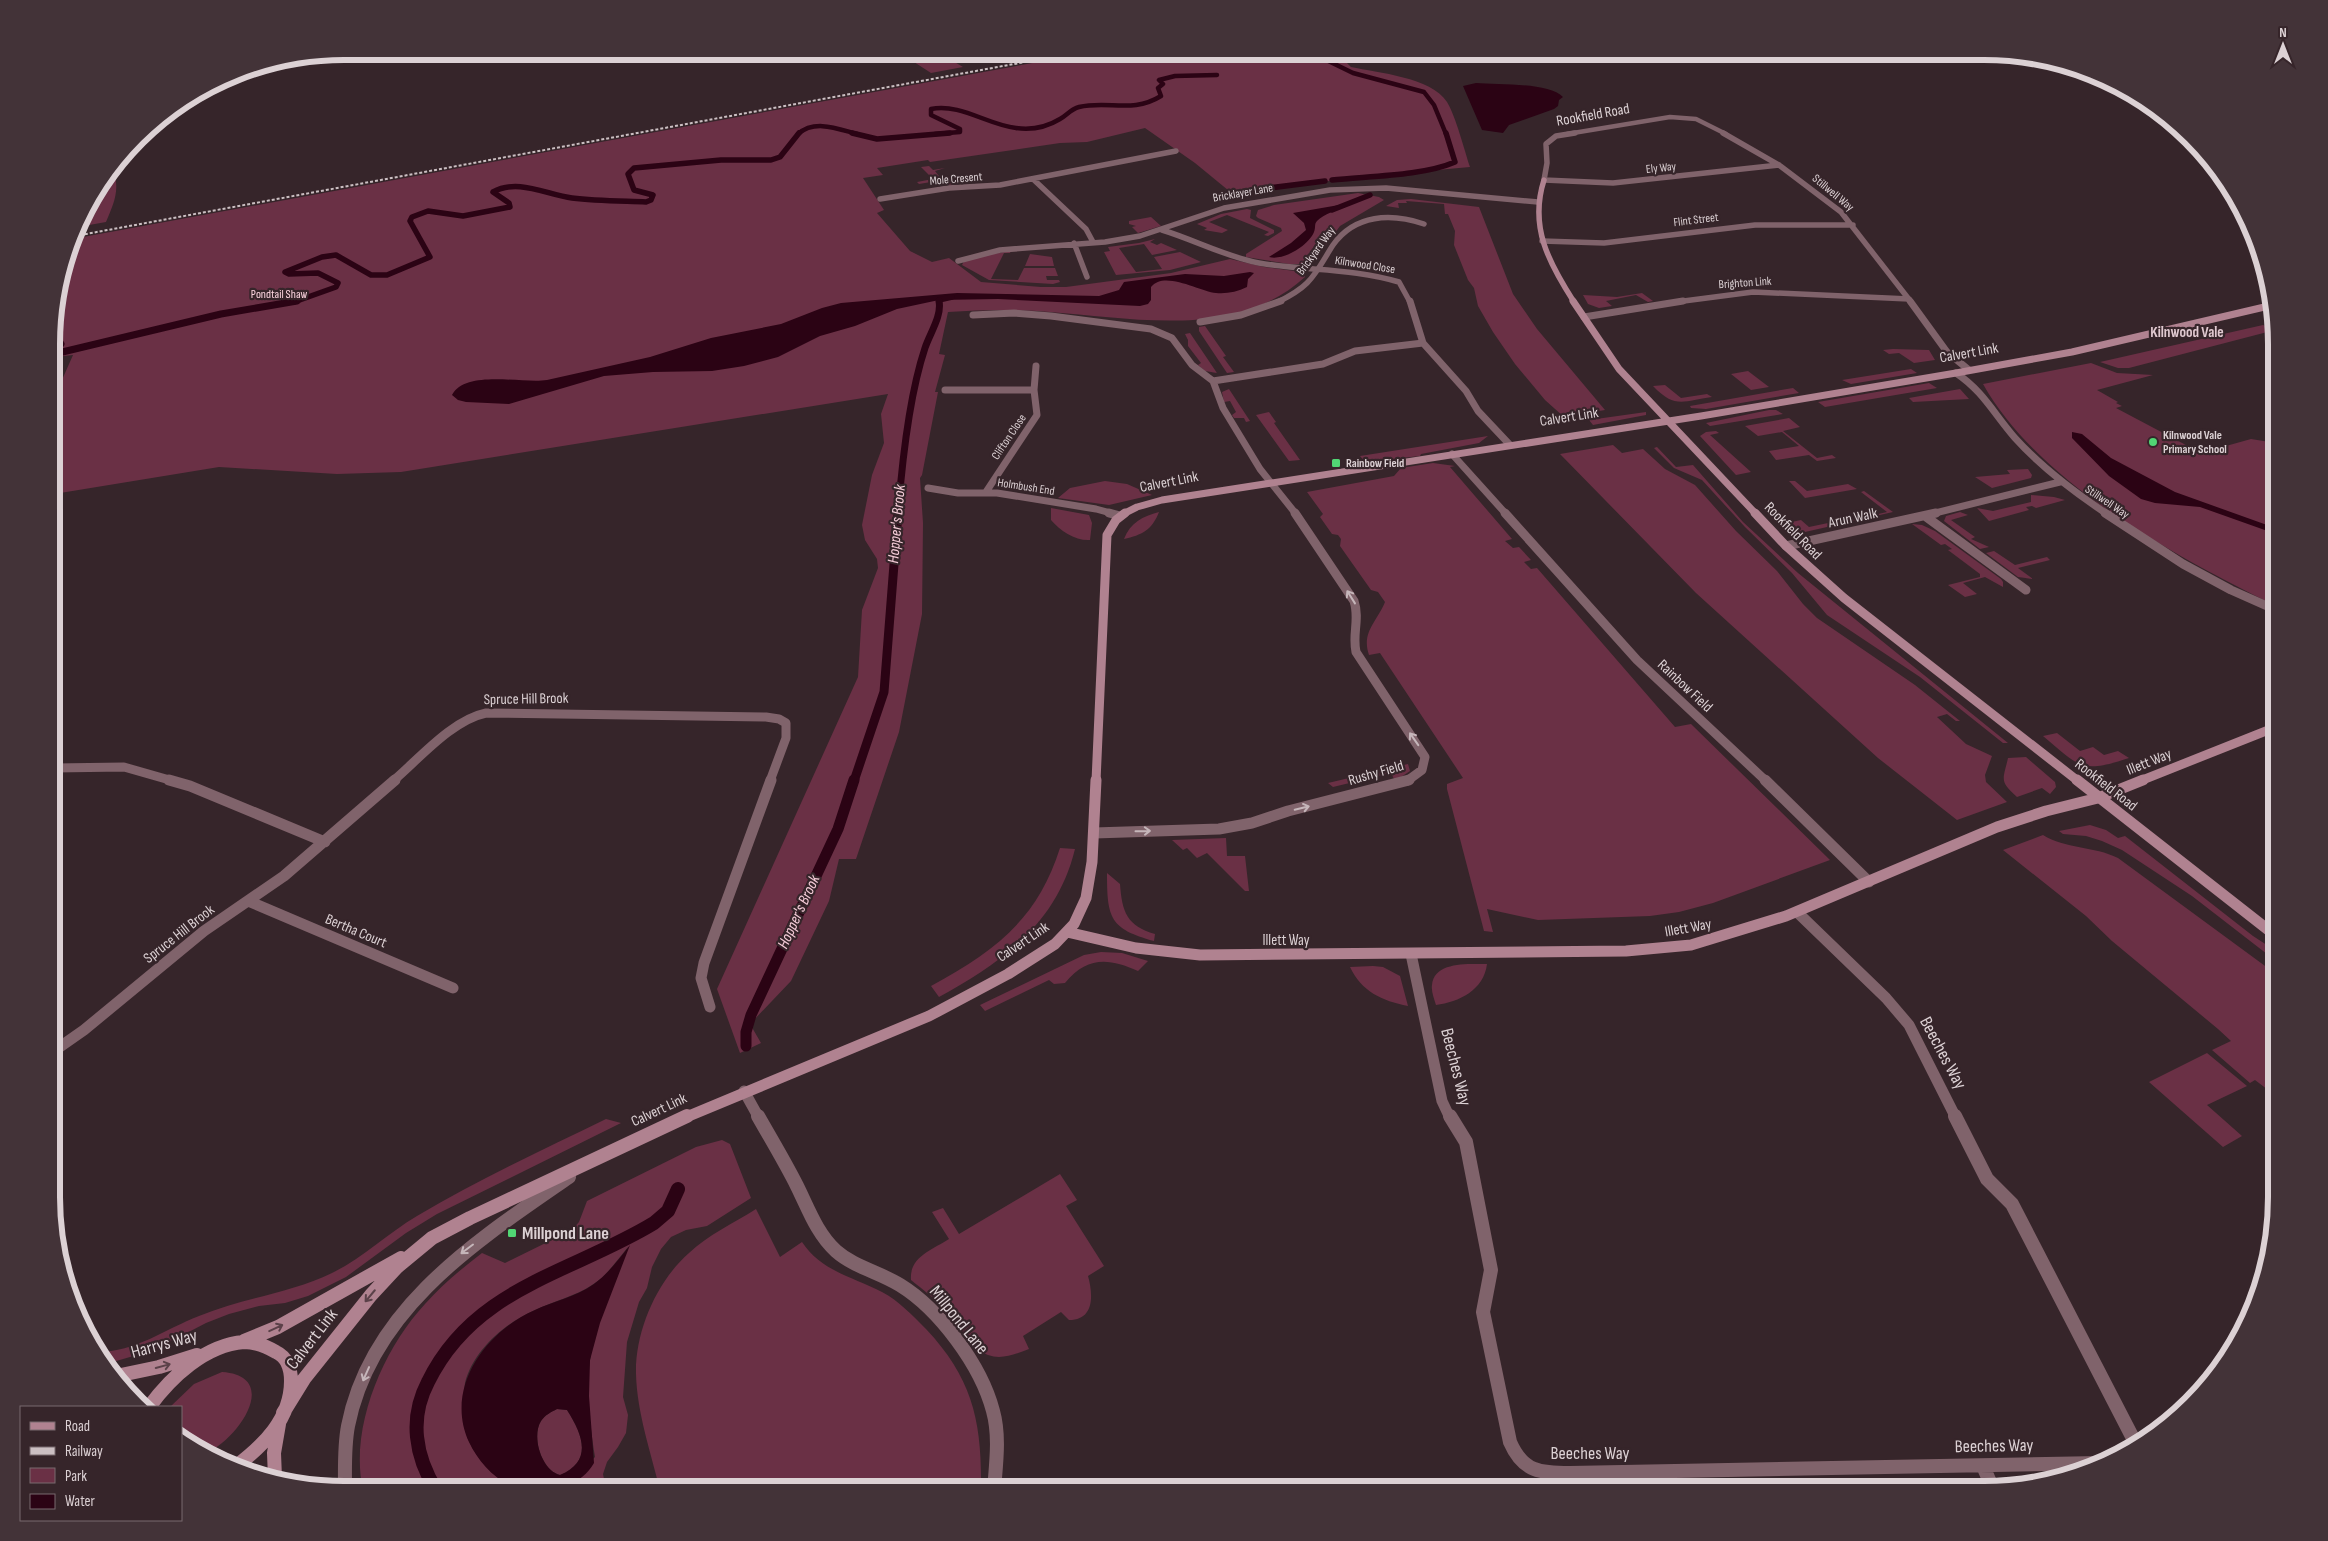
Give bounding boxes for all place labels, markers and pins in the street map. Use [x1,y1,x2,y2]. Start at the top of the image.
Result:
place label: Kilnwood Vale Primary School [2163,428,2227,457]
marker: Kilnwood Vale Primary School [2147,436,2159,448]
place label: Rainbow Field [1346,456,1404,471]
marker: Rainbow Field [1330,457,1342,469]
place label: Millpond Lane [522,1223,609,1244]
marker: Millpond Lane [506,1227,518,1239]

